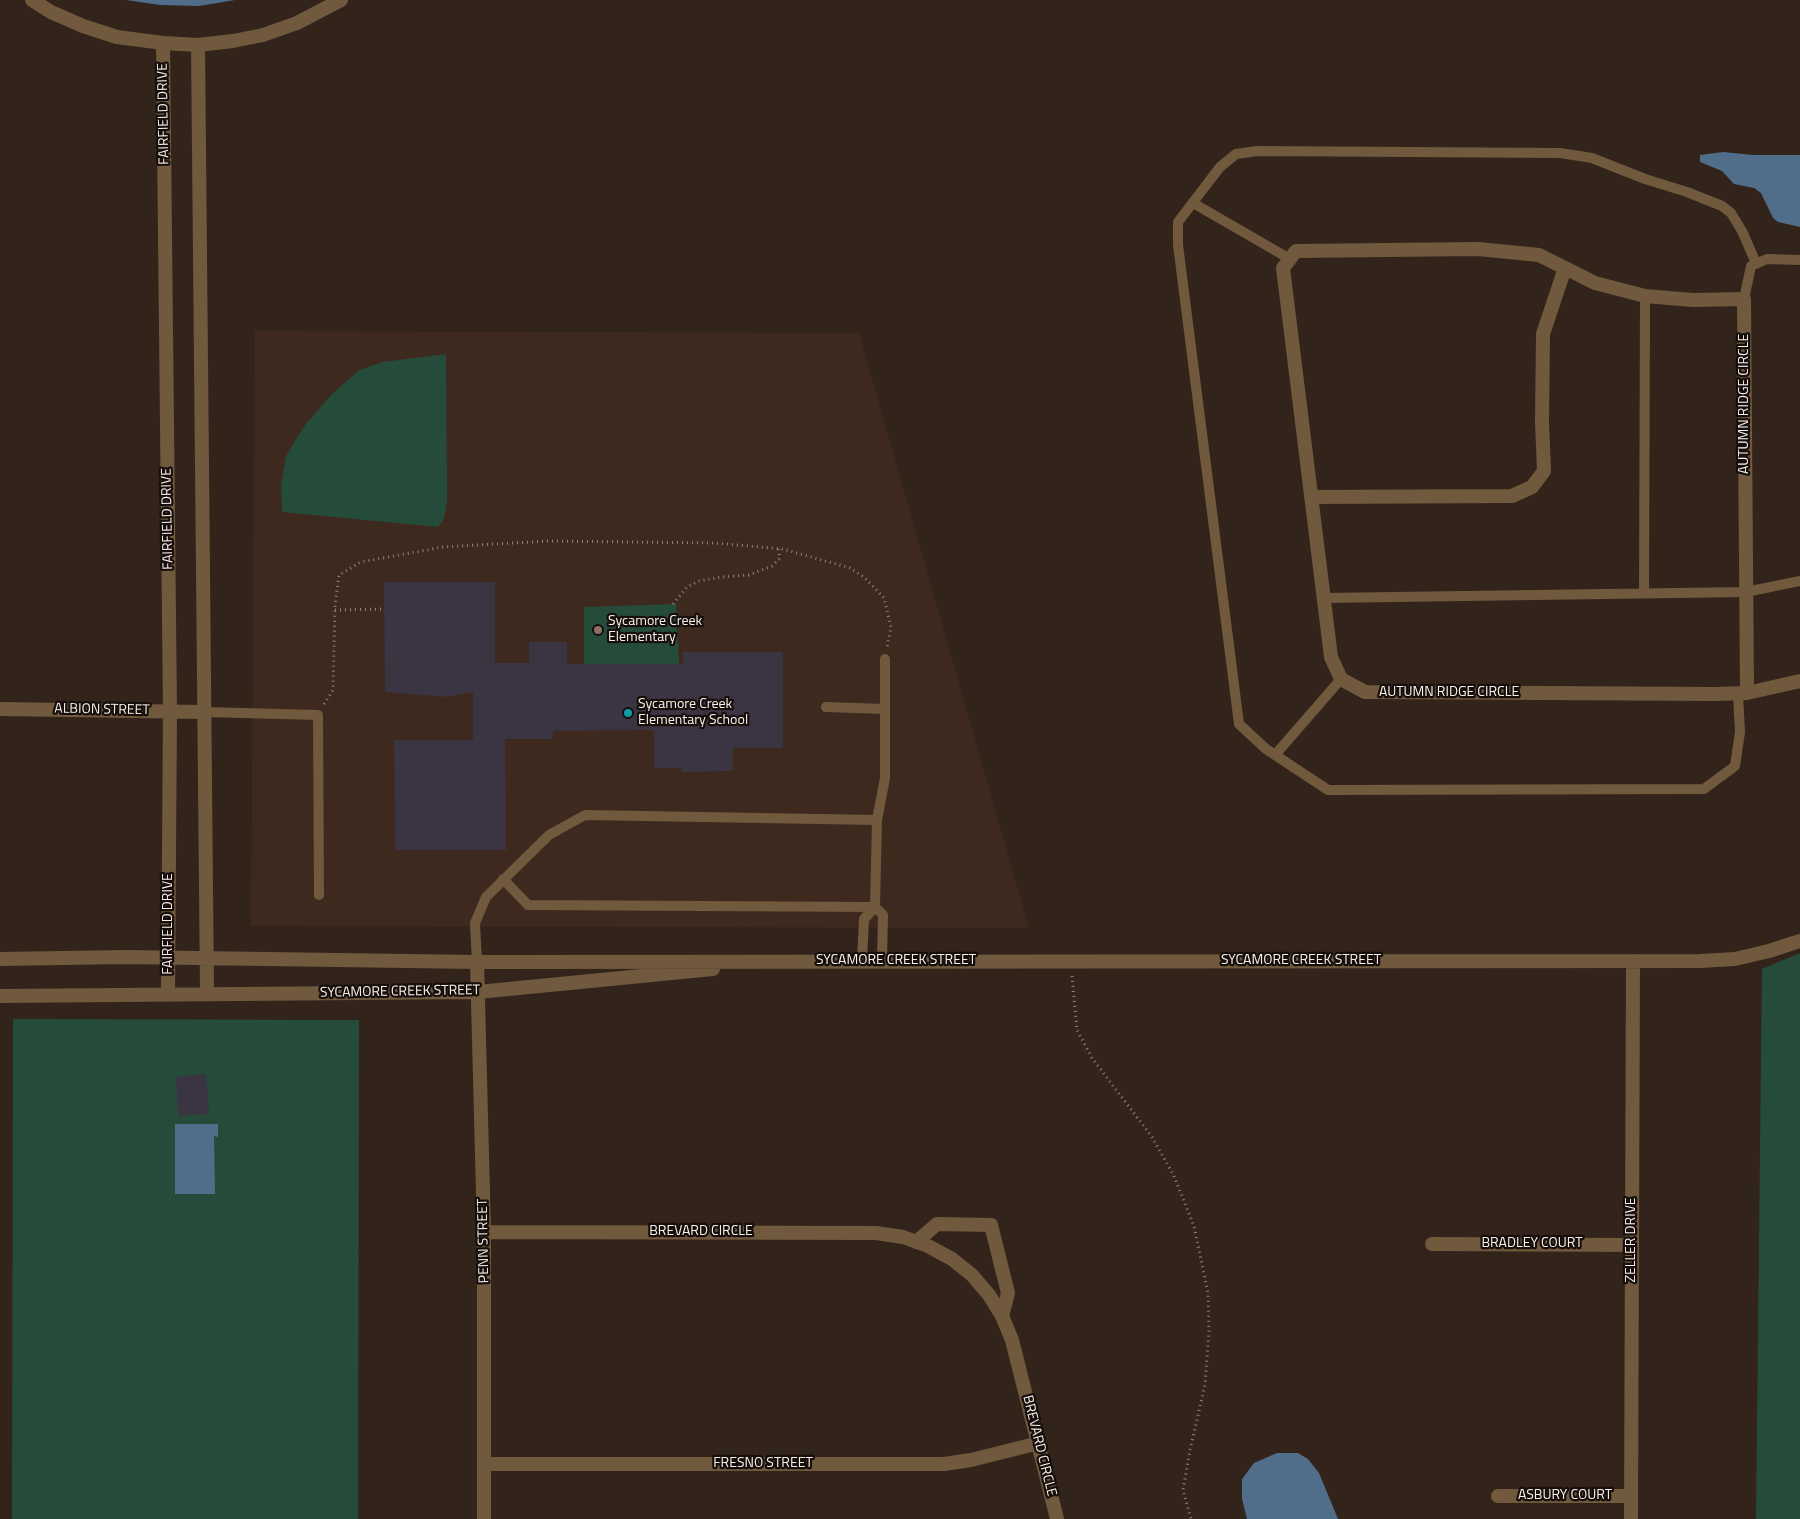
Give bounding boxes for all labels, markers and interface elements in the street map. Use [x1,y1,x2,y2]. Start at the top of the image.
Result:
street label: FAIRFIELD DRIVE [155,63,173,165]
street label: AUTUMN RIDGE CIRCLE [1737,334,1753,474]
street label: FAIRFIELD DRIVE [159,468,177,570]
place label: Sycamore Creek Elementary [608,614,702,646]
marker: Sycamore Creek Elementary [592,624,604,636]
street label: AUTUMN RIDGE CIRCLE [1379,685,1519,701]
place label: Sycamore Creek Elementary School [638,697,748,730]
street label: ALBION STREET [54,701,150,719]
marker: Sycamore Creek Elementary School [622,707,634,719]
street label: FAIRFIELD DRIVE [161,873,177,975]
street label: SYCAMORE CREEK STREET [816,953,976,969]
street label: SYCAMORE CREEK STREET [1221,953,1381,969]
street label: SYCAMORE CREEK STREET [320,982,480,1002]
street label: ZELLER DRIVE [1624,1197,1640,1283]
street label: PENN STREET [475,1199,493,1283]
street label: BREVARD CIRCLE [649,1224,753,1240]
street label: BRADLEY COURT [1481,1236,1583,1252]
street label: BREVARD CIRCLE [1018,1394,1060,1498]
street label: FRESNO STREET [713,1456,813,1472]
street label: ASBURY COURT [1518,1488,1612,1504]

